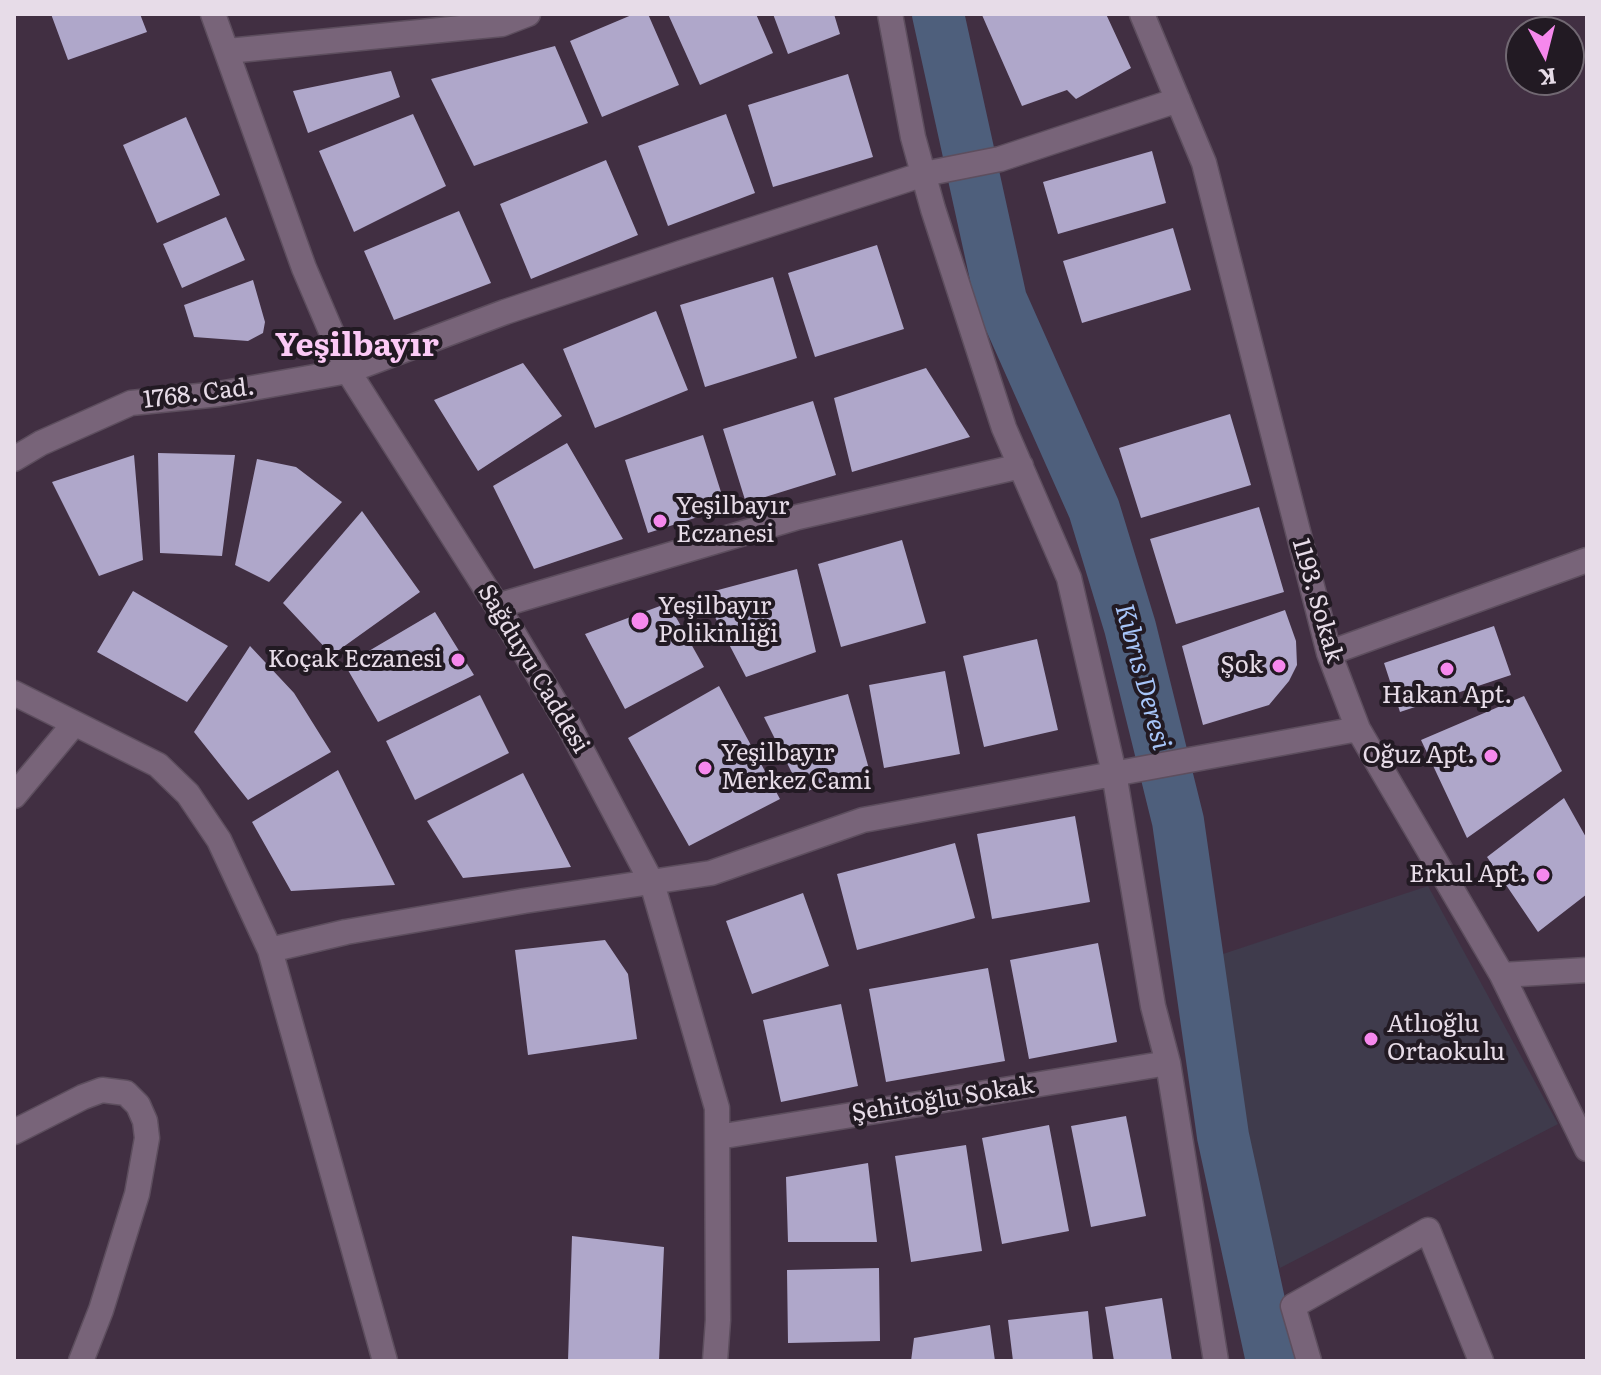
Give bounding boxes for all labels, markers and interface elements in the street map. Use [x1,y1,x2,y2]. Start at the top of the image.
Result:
north arrow [1505,16,1585,96]
text: K [1537,61,1558,96]
district label: Yeşilbayır [275,328,439,366]
street label: 1768. Cad. [142,373,256,415]
place label: Yeşilbayır Eczanesi [676,493,789,549]
marker: Yeşilbayır Eczanesi [651,512,669,530]
street label: 1193. Sokak [1286,535,1348,667]
street label: Sağduyu Caddesi [471,579,595,759]
place label: Yeşilbayır Polikinliği [658,593,778,649]
water label: Kıbrıs Deresi [1108,601,1176,753]
marker: Yeşilbayır Polikinliği [629,610,651,632]
place label: Koçak Eczanesi [268,646,442,674]
marker: Koçak Eczanesi [449,651,467,669]
place label: Şok [1220,652,1263,680]
marker: Şok [1270,657,1288,675]
marker: Hakan Apt. [1438,660,1456,678]
place label: Hakan Apt. [1382,682,1512,710]
place label: Yeşilbayır Merkez Cami [721,740,871,796]
place label: Oğuz Apt. [1362,742,1475,770]
marker: Oğuz Apt. [1482,747,1500,765]
marker: Yeşilbayır Merkez Cami [696,759,714,777]
place label: Erkul Apt. [1409,861,1527,889]
marker: Erkul Apt. [1534,866,1552,884]
place label: Atlıoğlu Ortaokulu [1387,1011,1505,1067]
marker: Atlıoğlu Ortaokulu [1362,1030,1380,1048]
street label: Şehitoğlu Sokak [850,1071,1036,1129]

